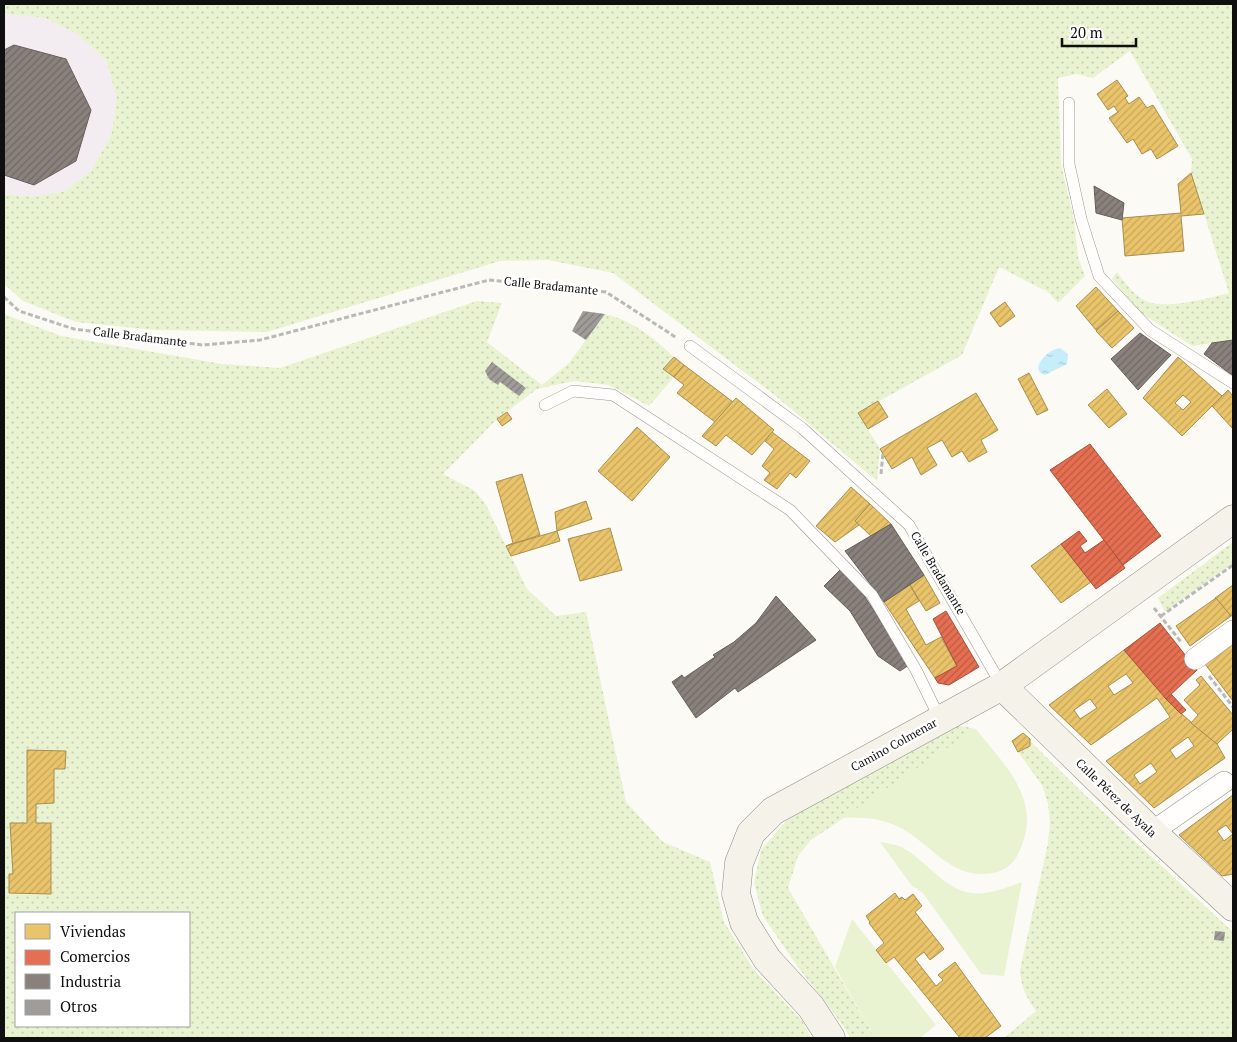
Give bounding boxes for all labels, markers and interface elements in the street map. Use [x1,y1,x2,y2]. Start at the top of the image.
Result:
scale bar [1062,15,1136,47]
text: 20 m [1070,22,1103,42]
street label: Calle Bradamante [503,273,599,298]
street label: Calle Bradamante [92,323,188,350]
street label: Calle Bradamante [908,528,969,617]
street label: Camino Colmenar [848,714,940,774]
street label: Calle Pérez de Ayala [1073,755,1160,840]
legend [15,912,190,1027]
text: Viviendas [60,921,126,941]
text: Comercios [60,946,130,966]
text: Industria [60,971,121,991]
text: Otros [60,996,97,1016]

